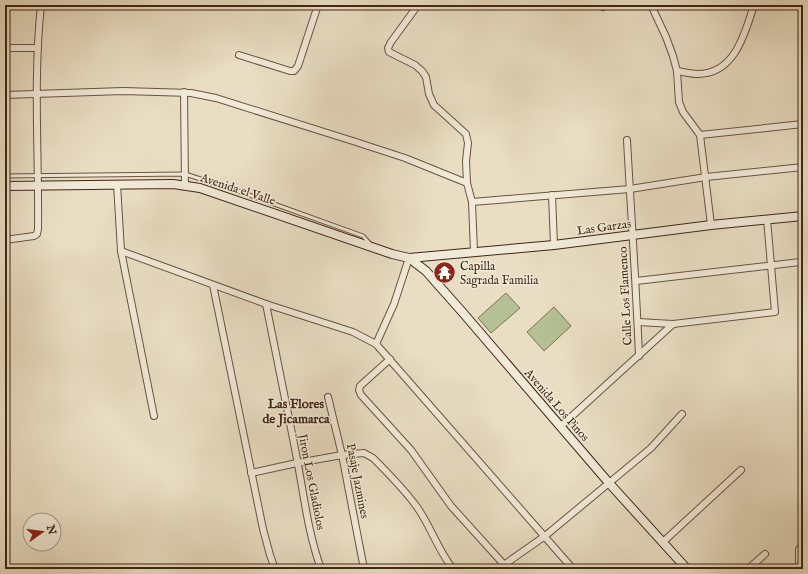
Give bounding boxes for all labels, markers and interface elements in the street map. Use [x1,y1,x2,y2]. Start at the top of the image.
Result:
street label: Avenida el Valle [197,170,278,209]
street label: Las Garzas [576,216,632,239]
street label: Calle Los Flamenco [615,246,636,346]
place label: Capilla Sagrada Familia [460,259,539,288]
temple icon: Capilla Sagrada Familia [432,260,458,286]
street label: Avenida Los Pinos [520,365,592,445]
district label: Las Flores de Jicamarca [262,396,330,428]
street label: Jiron Los Gladiolos [293,431,328,532]
street label: Pasaje Jazmines [342,442,372,520]
north arrow [22,512,62,552]
text: N [43,523,59,537]

